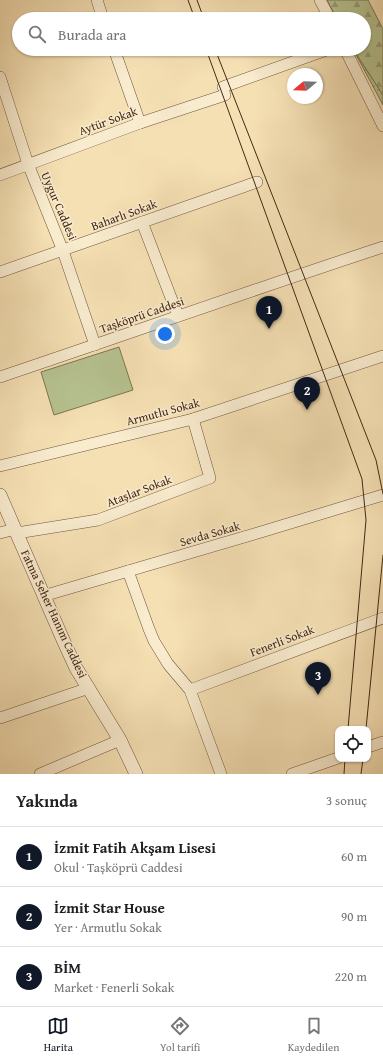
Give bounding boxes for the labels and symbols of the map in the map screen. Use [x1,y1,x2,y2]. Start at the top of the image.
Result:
north arrow [287,68,323,104]
street label: Aytür Sokak [76,102,140,139]
street label: Uygur Caddesi [37,169,82,243]
street label: Baharlı Sokak [88,194,160,234]
street label: Taşköprü Caddesi [97,292,187,337]
pin: 1 [256,296,282,329]
your location [155,324,175,344]
pin: 2 [294,377,320,410]
street label: Armutlu Sokak [124,393,202,429]
street label: Ataşlar Sokak [104,470,175,511]
street label: Sevda Sokak [178,517,243,550]
street label: Fatma Seher Hanım Caddesi [17,547,92,681]
street label: Fenerli Sokak [247,620,317,661]
pin: 3 [305,662,331,695]

